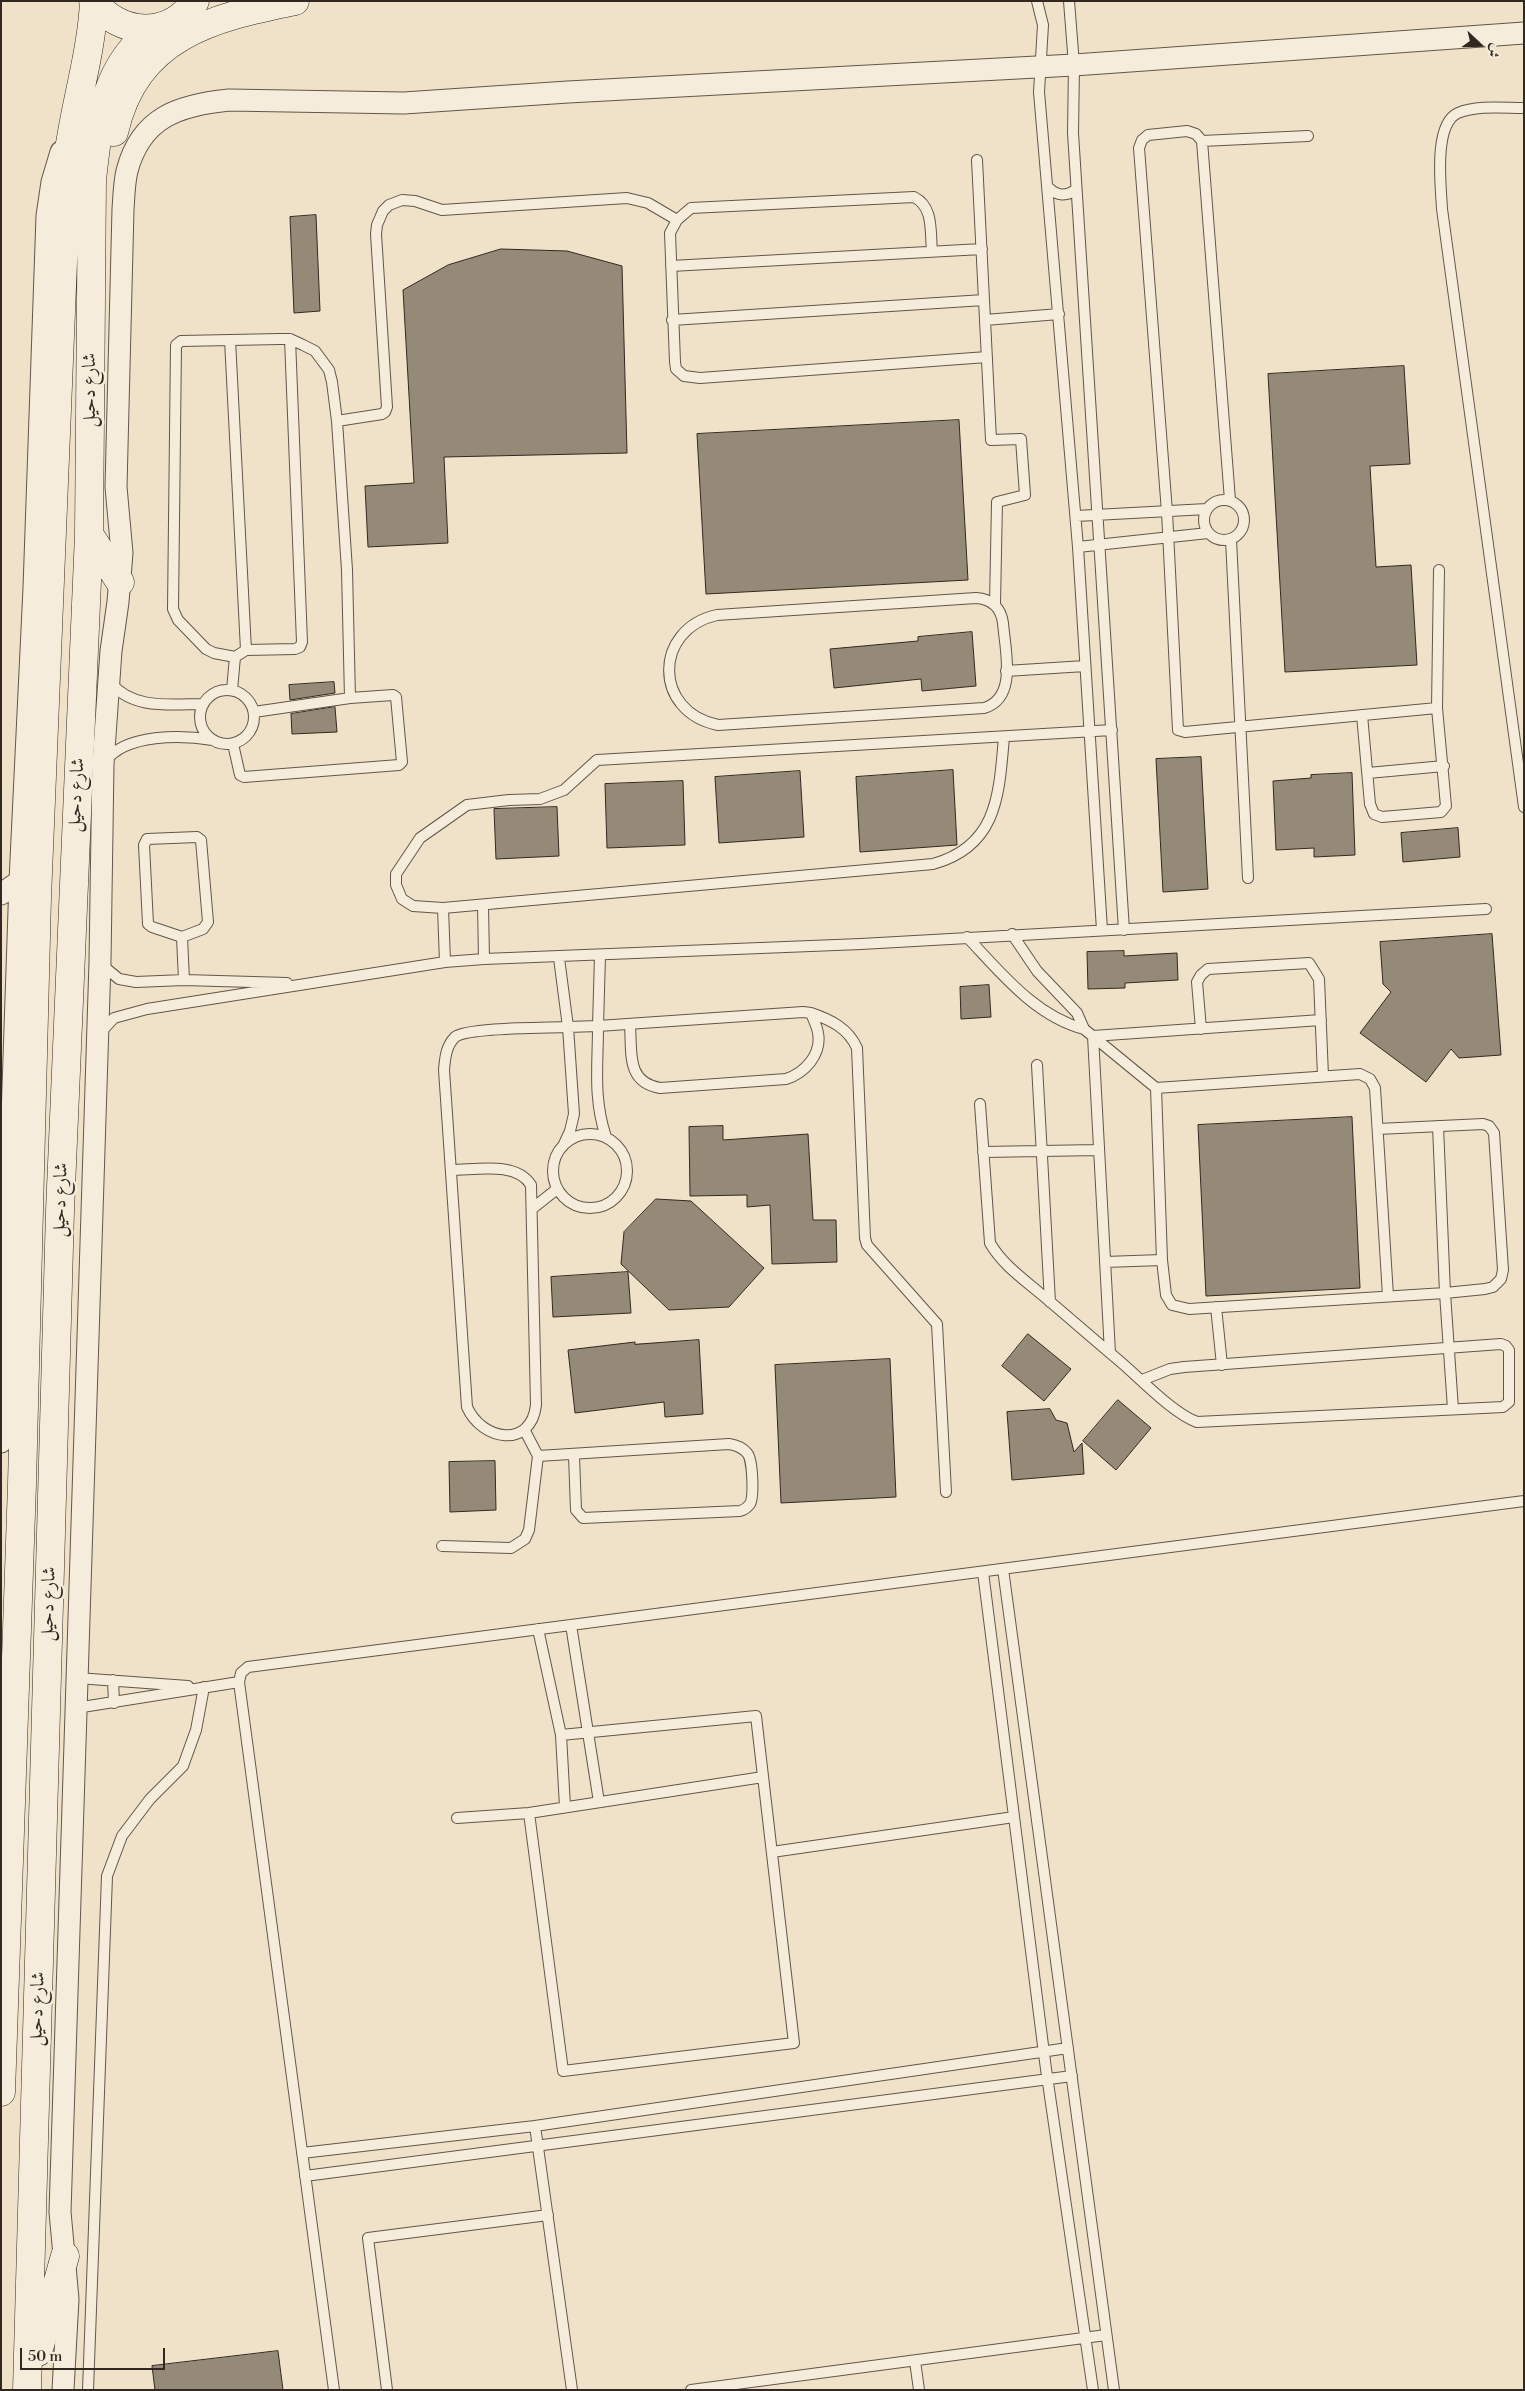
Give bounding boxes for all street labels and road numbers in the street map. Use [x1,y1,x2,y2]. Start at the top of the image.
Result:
street label: شارع دحيل [79,353,101,427]
street label: شارع دحيل [64,757,90,833]
street label: شارع دحيل [48,1162,74,1238]
street label: شارع دحيل [36,1566,62,1642]
street label: شارع دحيل [25,1971,51,2047]

